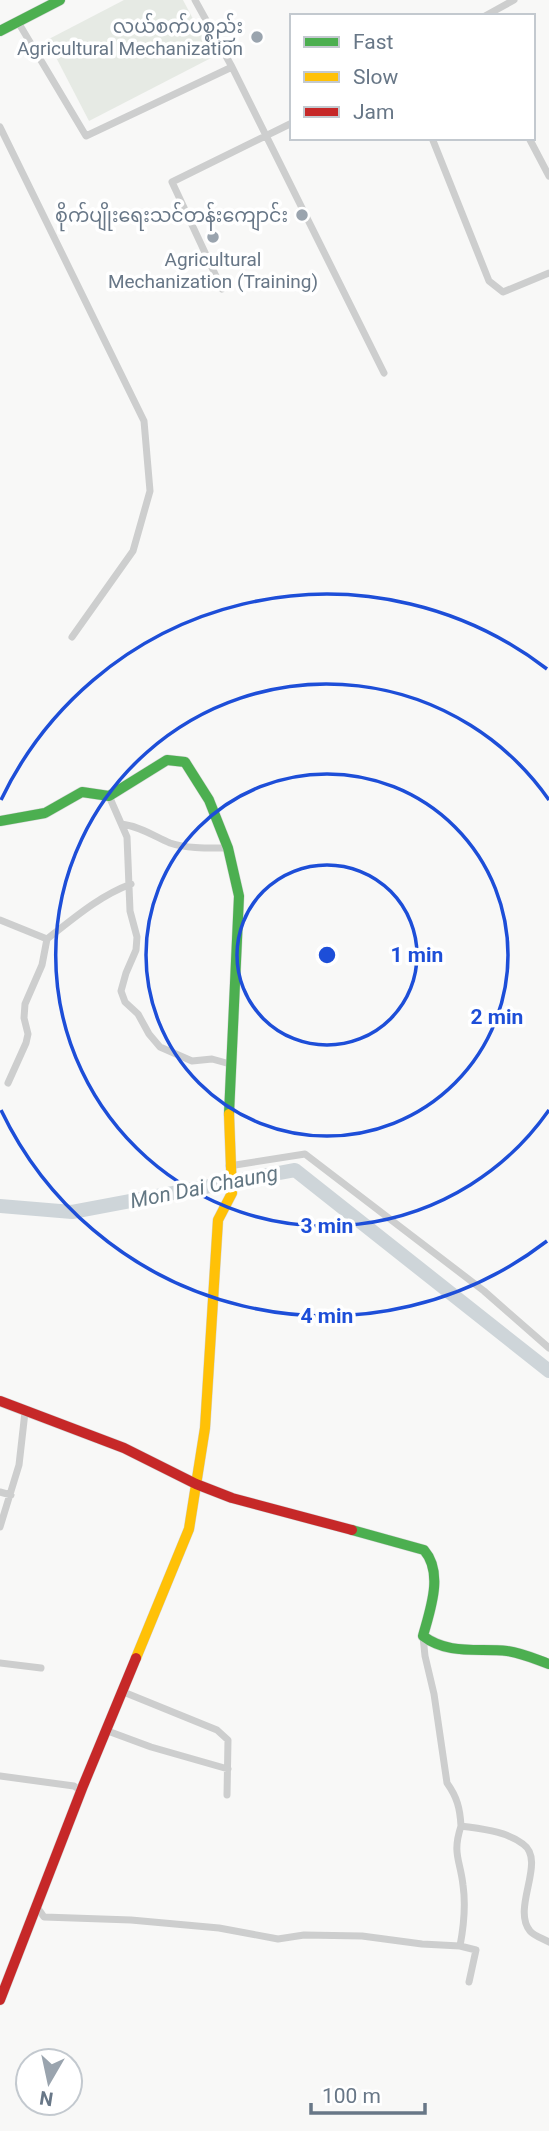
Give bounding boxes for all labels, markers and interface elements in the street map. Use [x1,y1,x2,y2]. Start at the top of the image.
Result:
place label: လယ်စက်ပစ္စည်း Agricultural Mechanization [17,12,243,60]
legend [290,14,535,140]
marker: လယ်စက်ပစ္စည်း Agricultural Mechanization [249,29,265,45]
text: Fast [353,30,394,54]
text: Slow [353,65,399,89]
text: Jam [353,100,394,124]
place label: စိုက်ပျိုးရေးသင်တန်းကျောင်း [55,201,288,232]
marker: စိုက်ပျိုးရေးသင်တန်းကျောင်း [294,207,310,223]
marker: Agricultural Mechanization (Training) [205,229,221,245]
place label: Agricultural Mechanization (Training) [108,248,318,293]
centre of rings [315,943,339,967]
text: 1 min [391,943,443,967]
text: 2 min [471,1005,523,1029]
water label: Mon Dai Chaung [128,1161,280,1213]
text: 3 min [301,1214,353,1238]
text: 4 min [301,1304,353,1328]
north arrow [14,2047,84,2117]
scale bar [311,2072,425,2116]
text: 100 m [322,2084,381,2108]
text: N [38,2086,55,2111]

